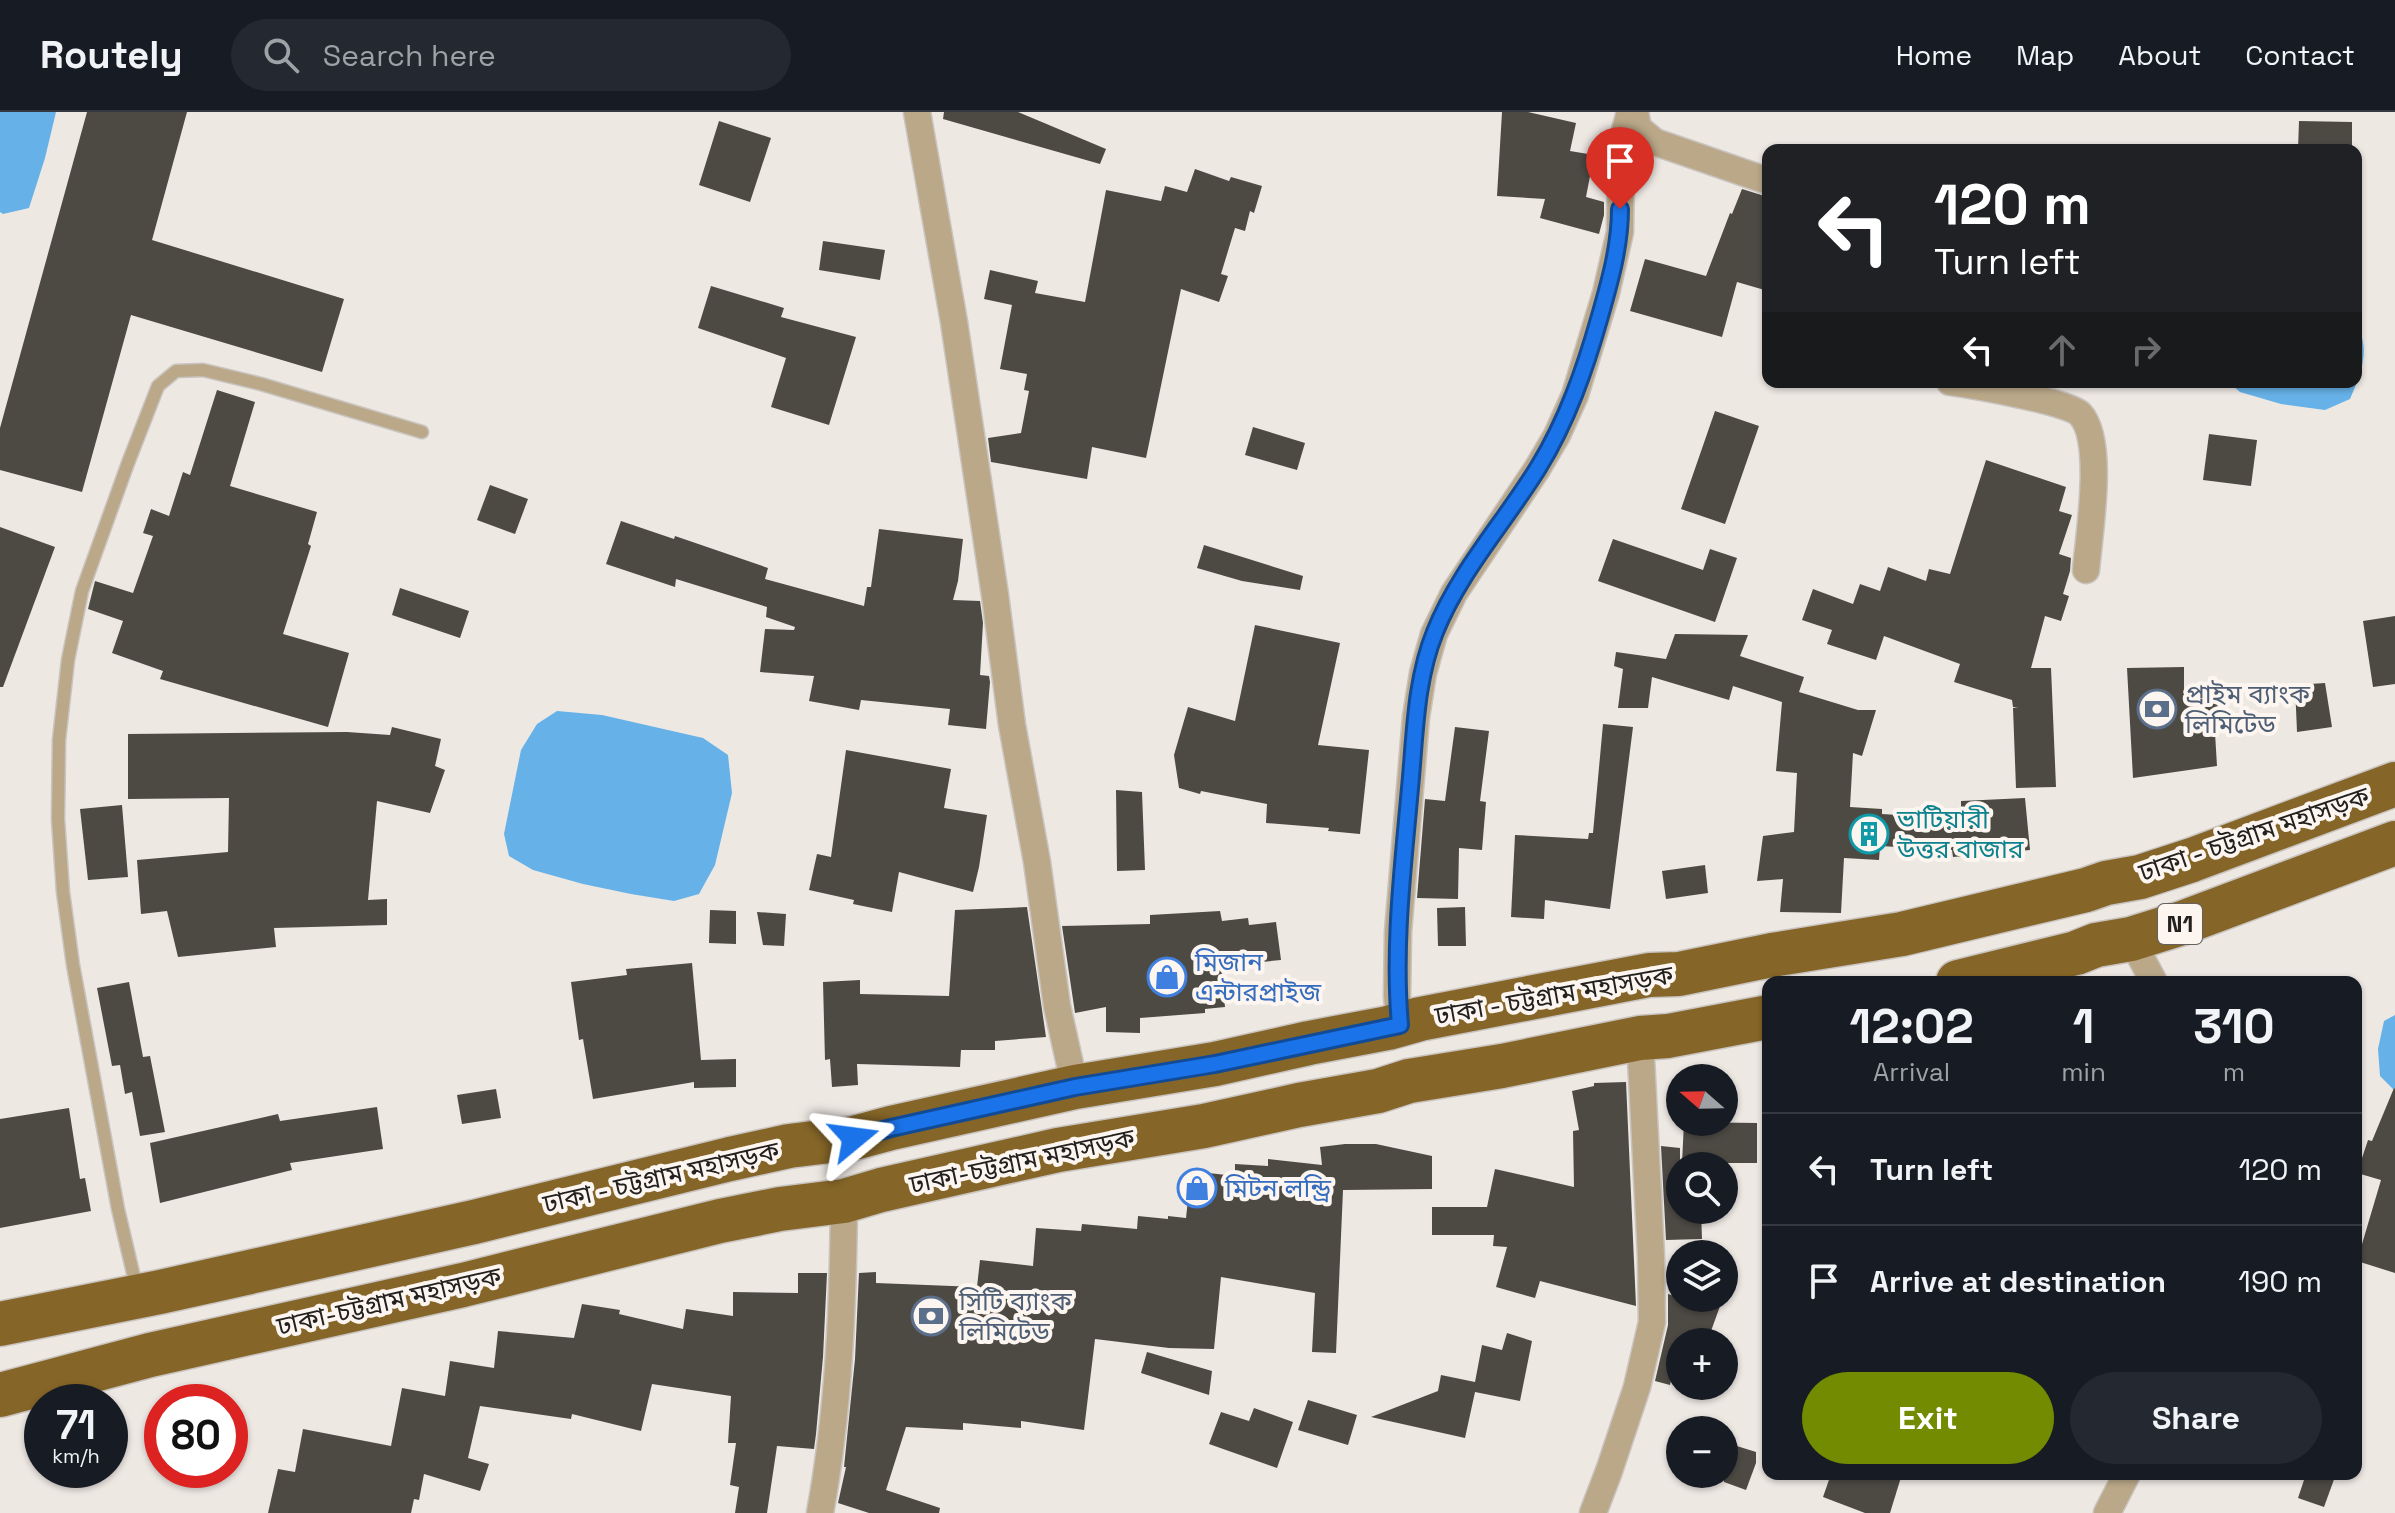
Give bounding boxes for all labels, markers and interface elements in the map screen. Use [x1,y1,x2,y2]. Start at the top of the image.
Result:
search box [231,19,791,91]
text: Routely [40,31,183,79]
icon: search [259,33,303,77]
text: Search here [323,36,496,75]
text: Home [1896,37,1972,73]
text: Map [2016,37,2074,73]
text: About [2118,37,2201,73]
text: Contact [2245,37,2355,73]
pin [1586,127,1654,209]
icon: arrive [1598,139,1642,183]
text: 120 m [1934,169,2091,240]
icon: left [1802,176,1906,280]
text: Turn left [1934,239,2081,285]
icon: left [1956,328,2000,372]
icon: ahead [2040,328,2084,372]
icon: right [2124,328,2168,372]
place label: প্রাইম ব্যাংক লিমিটেড [2184,677,2311,741]
bank icon: প্রাইম ব্যাংক লিমিটেড [2136,688,2178,730]
street label: ঢাকা - চট্টগ্রাম মহাসড়ক [2133,778,2375,890]
place label: ভাটিয়ারী উত্তর বাজার [1896,802,2024,866]
building icon: ভাটিয়ারী উত্তর বাজার [1848,813,1890,855]
road number: N1 [2158,904,2202,944]
place label: মিজান এন্টারপ্রাইজ [1194,945,1322,1009]
shop icon: মিজান এন্টারপ্রাইজ [1146,956,1188,998]
street label: ঢাকা - চট্টগ্রাম মহাসড়ক [1431,957,1677,1033]
text: 12:02 [1850,996,1974,1057]
text: 1 [2073,996,2094,1057]
text: 310 [2193,996,2274,1057]
text: Arrival [1873,1055,1950,1089]
text: min [2061,1055,2106,1089]
text: m [2223,1055,2245,1089]
north arrow [1666,1064,1738,1136]
map controls [1666,1064,1738,1488]
position arrow [812,1096,896,1180]
street label: ঢাকা-চট্টগ্রাম মহাসড়ক [905,1120,1139,1202]
street label: ঢাকা - চট্টগ্রাম মহাসড়ক [539,1133,783,1221]
icon: left [1802,1147,1846,1191]
text: Turn left [1870,1150,1993,1189]
text: 120 m [2239,1150,2322,1189]
button: search [1666,1152,1738,1224]
shop icon: মিটন লন্ড্রি [1176,1167,1218,1209]
place label: মিটন লন্ড্রি [1224,1171,1332,1205]
button: layers [1666,1240,1738,1312]
street label: ঢাকা-চট্টগ্রাম মহাসড়ক [272,1258,506,1344]
icon: arrive [1802,1259,1846,1303]
text: Arrive at destination [1870,1262,2166,1301]
text: 190 m [2238,1262,2322,1301]
place label: সিটি ব্যাংক লিমিটেড [958,1284,1073,1348]
bank icon: সিটি ব্যাংক লিমিটেড [910,1295,952,1337]
button: + [1666,1328,1738,1400]
button: Exit [1802,1372,2054,1464]
button: Share [2070,1372,2322,1464]
speed limit sign: 80 [144,1384,248,1488]
text: 71 [56,1400,96,1451]
button: − [1666,1416,1738,1488]
text: km/h [52,1443,100,1469]

